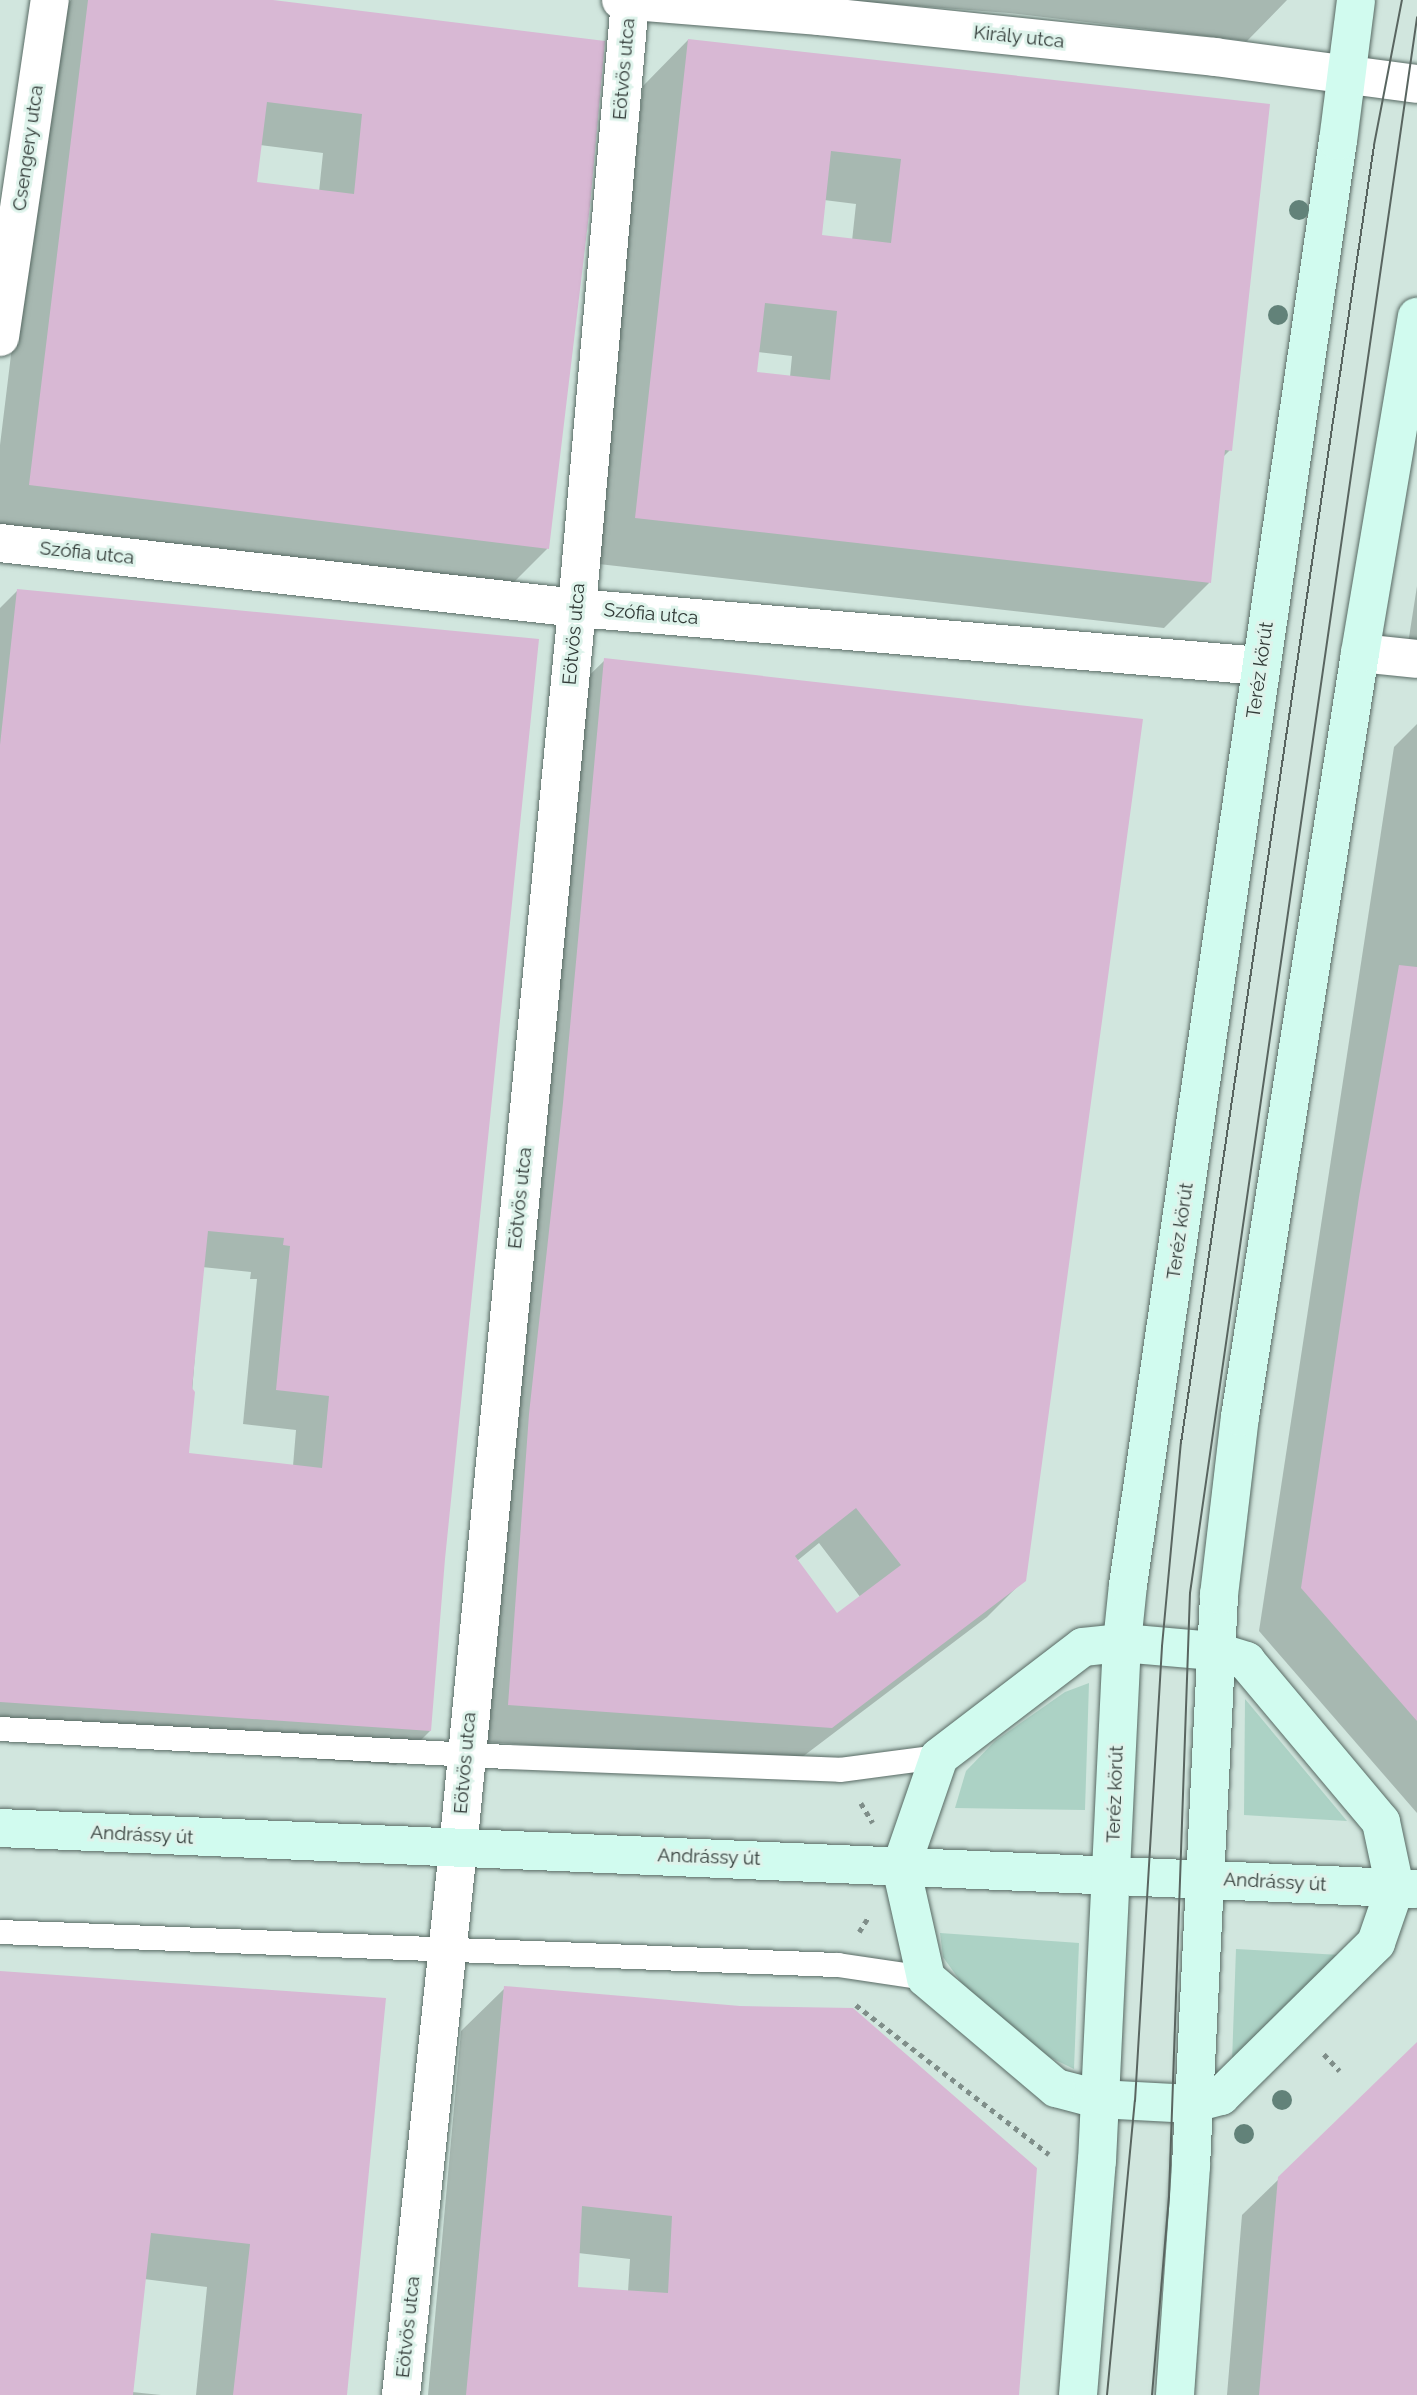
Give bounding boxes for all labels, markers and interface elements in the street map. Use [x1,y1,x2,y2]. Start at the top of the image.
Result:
street label: Eötvös utca [608,17,640,121]
street label: Király utca [972,21,1066,53]
street label: Csengery utca [8,83,48,213]
street label: Szófia utca [39,537,135,569]
street label: Eötvös utca [558,582,590,686]
street label: Szófia utca [603,599,699,629]
street label: Teréz körút [1242,620,1278,720]
street label: Eötvös utca [503,1146,537,1250]
street label: Teréz körút [1162,1181,1198,1281]
street label: Eötvös utca [449,1711,481,1815]
street label: Teréz körút [1102,1745,1128,1843]
street label: Andrássy út [90,1821,194,1849]
street label: Andrássy út [657,1844,761,1870]
street label: Andrássy út [1223,1868,1327,1896]
street label: Eötvös utca [391,2275,425,2379]

